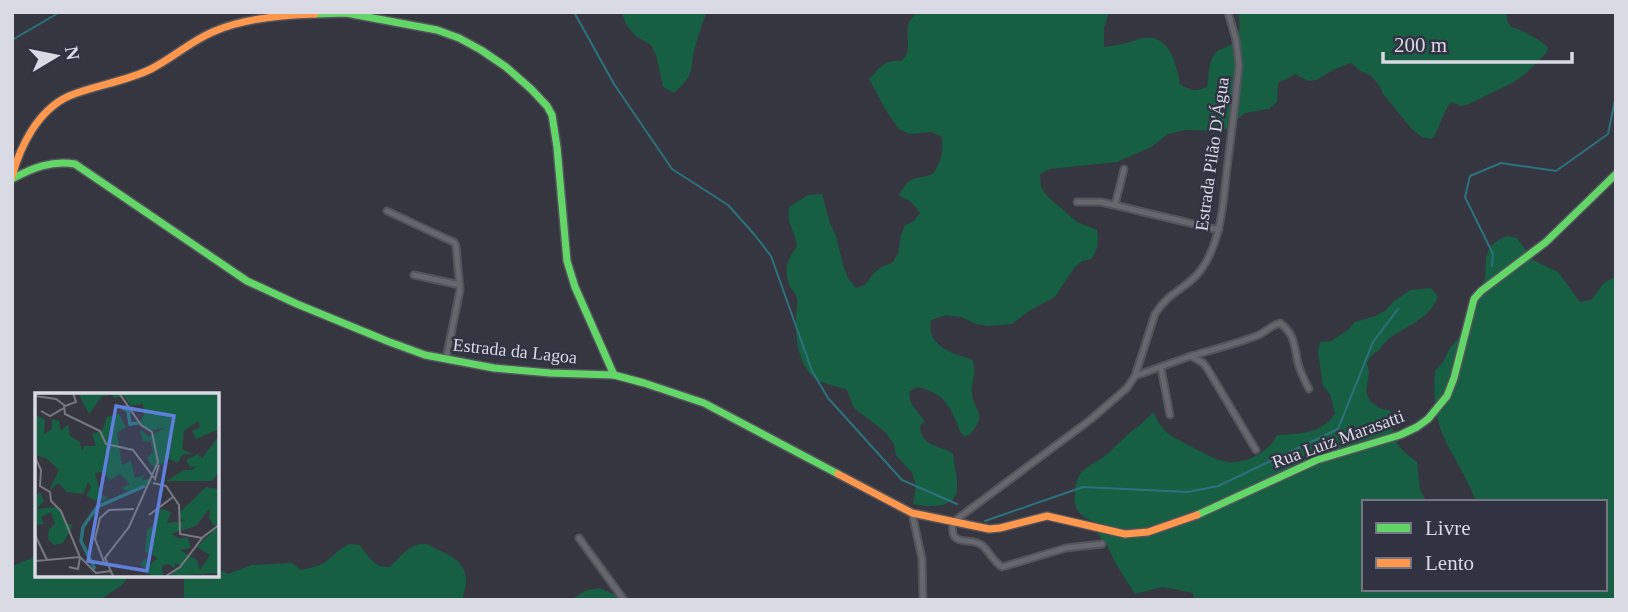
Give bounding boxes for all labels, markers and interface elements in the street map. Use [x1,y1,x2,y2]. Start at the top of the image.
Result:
north arrow [21,21,91,91]
scale bar [1383,21,1572,65]
text: 200 m [1394,33,1447,57]
text: N [61,45,84,62]
street label: Estrada Pilão D'Água [1190,76,1233,232]
street label: Estrada da Lagoa [452,335,578,367]
inset map [35,393,219,577]
street label: Rua Luiz Marasatti [1269,406,1407,472]
legend [1362,500,1607,591]
text: Livre [1425,516,1470,540]
text: Lento [1425,551,1474,575]

